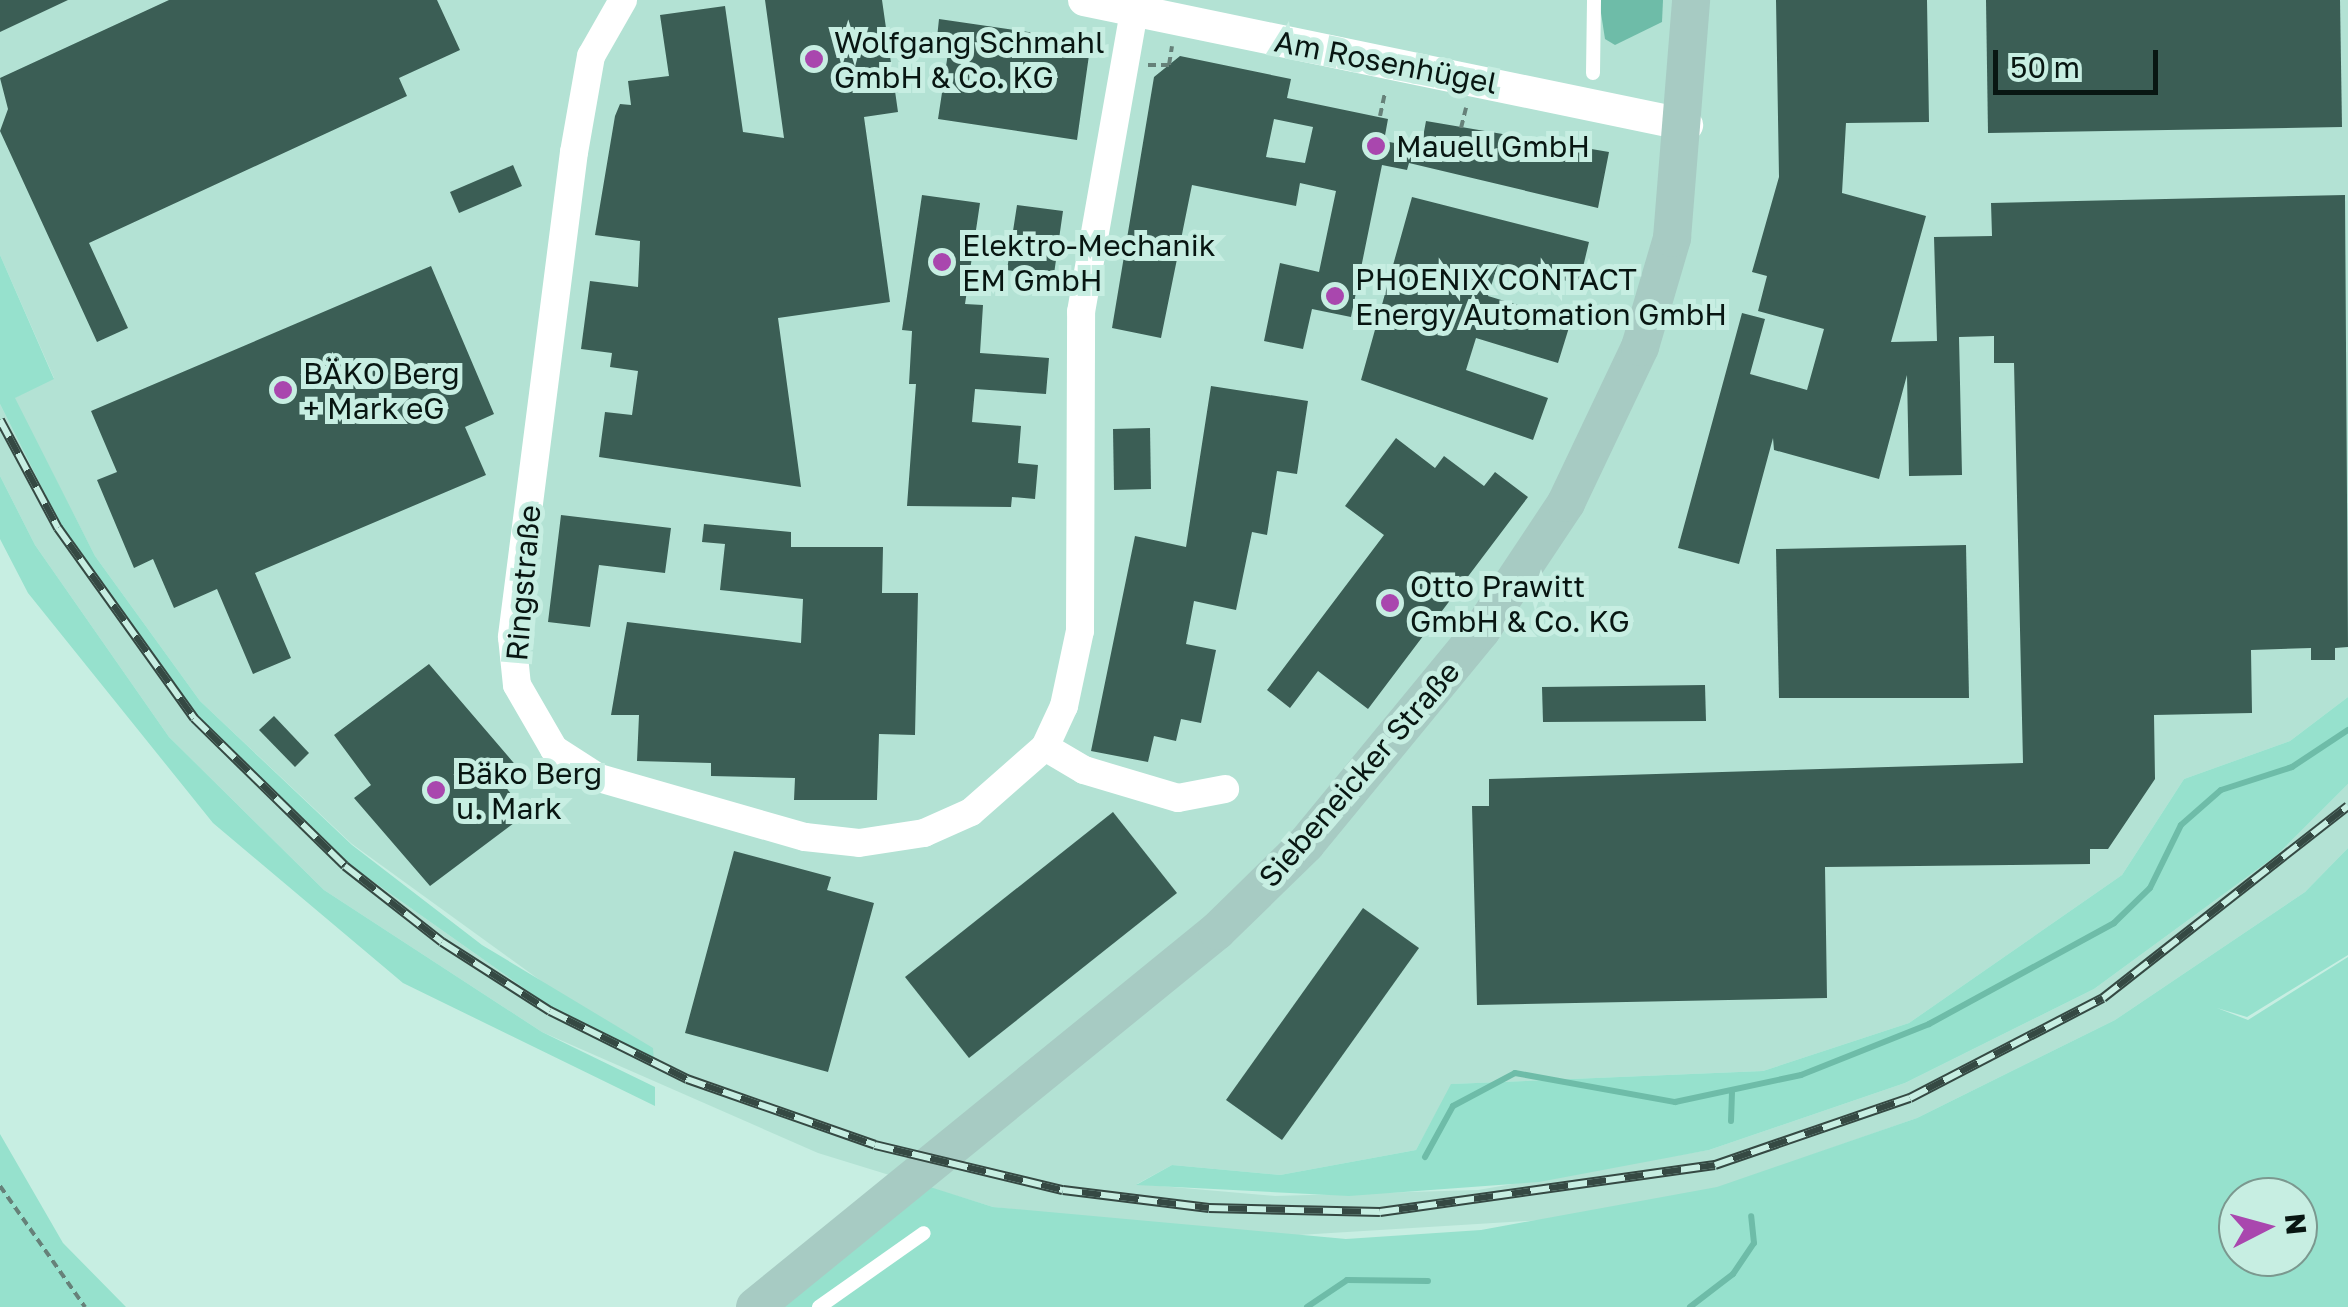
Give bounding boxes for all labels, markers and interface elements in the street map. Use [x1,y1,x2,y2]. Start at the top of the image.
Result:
street label: Am Rosenhügel [1272,23,1500,101]
place label: Wolfgang Schmahl GmbH & Co. KG [834,24,1105,94]
scale bar [1998,30,2163,92]
marker: Wolfgang Schmahl GmbH & Co. KG [803,48,825,70]
text: 50 m [2010,49,2080,85]
place label: Mauell GmbH [1396,128,1590,164]
marker: Mauell GmbH [1365,135,1387,157]
place label: Elektro-Mechanik EM GmbH [962,227,1216,298]
marker: Elektro-Mechanik EM GmbH [931,251,953,273]
place label: PHOENIX CONTACT Energy Automation GmbH [1355,261,1727,332]
marker: PHOENIX CONTACT Energy Automation GmbH [1324,285,1346,307]
place label: BÄKO Berg + Mark eG [303,355,460,426]
marker: BÄKO Berg + Mark eG [272,379,294,401]
street label: Ringstraße [498,504,548,662]
place label: Otto Prawitt GmbH & Co. KG [1410,568,1630,638]
marker: Otto Prawitt GmbH & Co. KG [1379,592,1401,614]
street label: Siebeneicker Straße [1251,654,1467,894]
place label: Bäko Berg u. Mark [456,755,602,826]
marker: Bäko Berg u. Mark [425,779,447,801]
north arrow [2218,1177,2318,1277]
text: N [2279,1212,2314,1236]

